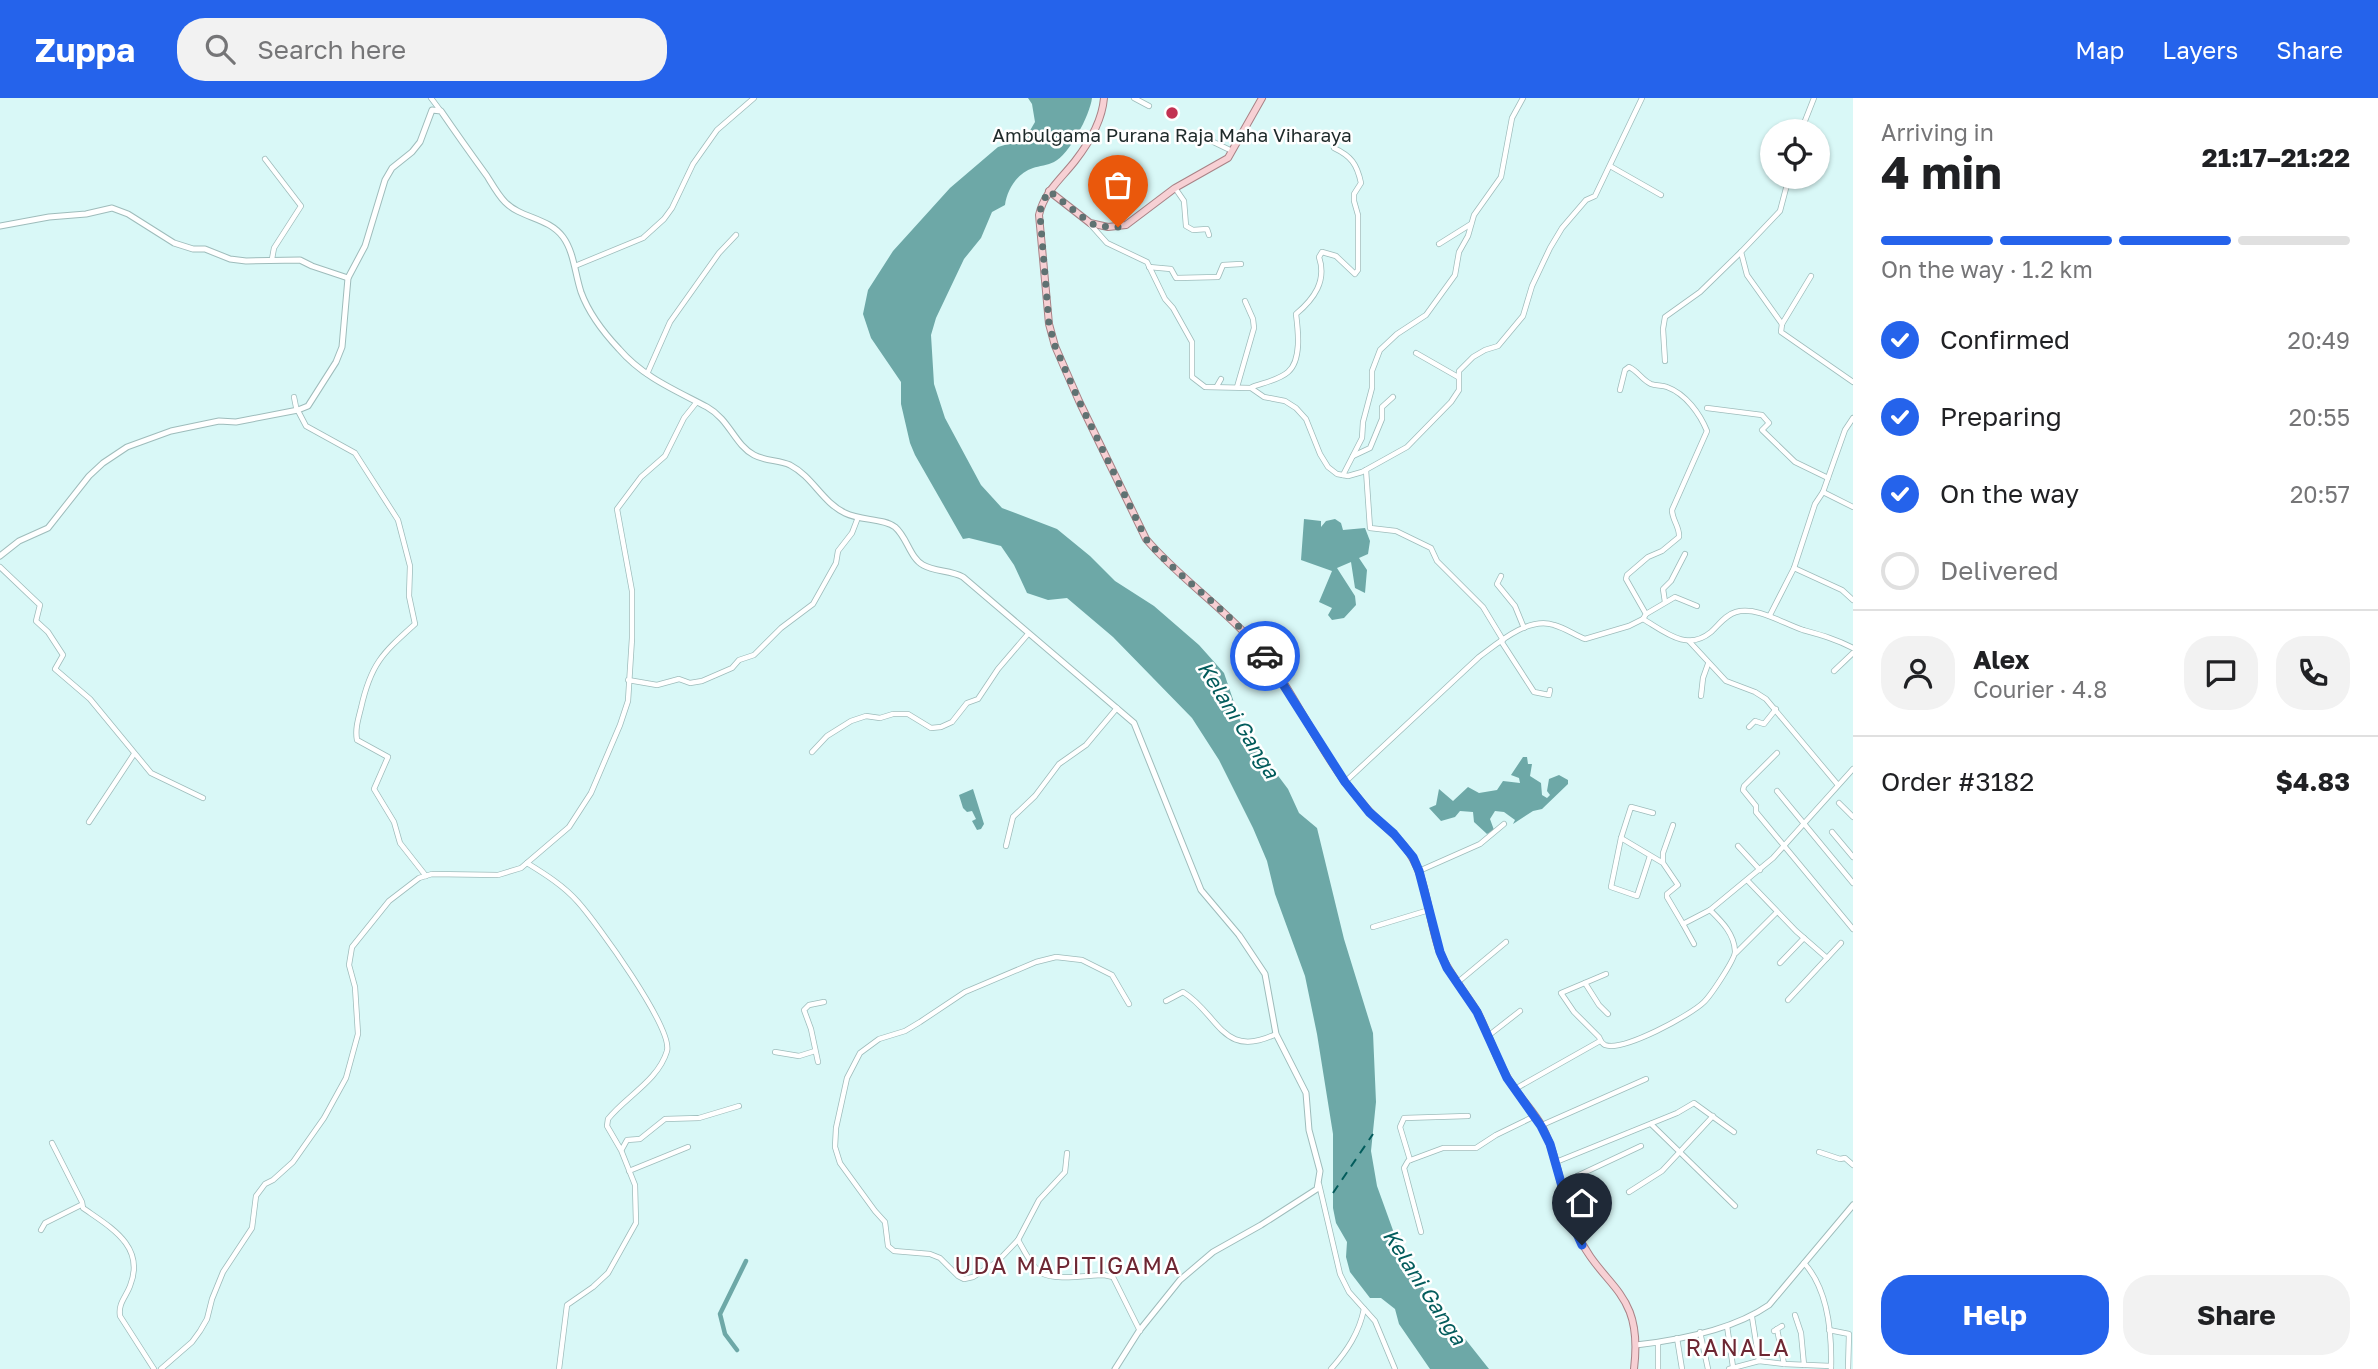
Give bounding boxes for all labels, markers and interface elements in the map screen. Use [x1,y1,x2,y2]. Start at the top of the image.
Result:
search box [177,18,667,81]
text: Zuppa [35,30,135,69]
icon: search [201,30,239,68]
text: Search here [257,34,406,65]
text: Map [2075,35,2124,64]
text: Layers [2162,35,2238,64]
text: Share [2276,35,2343,64]
marker: Ambulgama Purana Raja Maha Viharaya [1164,105,1180,121]
text: Arriving in [1881,118,1994,146]
map controls [1760,119,1830,189]
button: locate [1760,119,1830,189]
place label: Ambulgama Purana Raja Maha Viharaya [992,123,1352,146]
text: 21:17–21:22 [2202,142,2350,173]
text: 4 min [1881,144,2002,199]
pin [1088,155,1148,227]
icon: bag [1099,166,1137,204]
text: On the way · 1.2 km [1881,255,2093,283]
icon: check [1881,321,1919,359]
text: Confirmed [1940,324,2070,355]
text: 20:49 [2288,326,2350,354]
icon: check [1881,398,1919,436]
text: Preparing [1940,401,2062,432]
text: 20:55 [2289,403,2350,431]
icon: check [1881,475,1919,513]
text: On the way [1940,478,2079,509]
text: 20:57 [2290,480,2350,508]
text: Delivered [1940,555,2059,586]
courier [1230,621,1300,691]
button: person [1881,636,1955,710]
button: chat [2184,636,2258,710]
button: phone [2276,636,2350,710]
icon: car [1246,637,1284,675]
text: Alex [1973,644,2030,675]
water label: Kelani Ganga [1193,656,1286,784]
text: Courier · 4.8 [1973,675,2107,703]
text: Order #3182 [1881,766,2034,797]
text: $4.83 [2276,766,2350,797]
pin [1552,1173,1612,1245]
icon: home [1563,1184,1601,1222]
water label: Kelani Ganga [1378,1224,1473,1350]
district label: UDA MAPITIGAMA [955,1251,1181,1279]
button: Help [1881,1275,2109,1355]
button: Share [2123,1275,2350,1355]
district label: RANALA [1685,1333,1791,1361]

